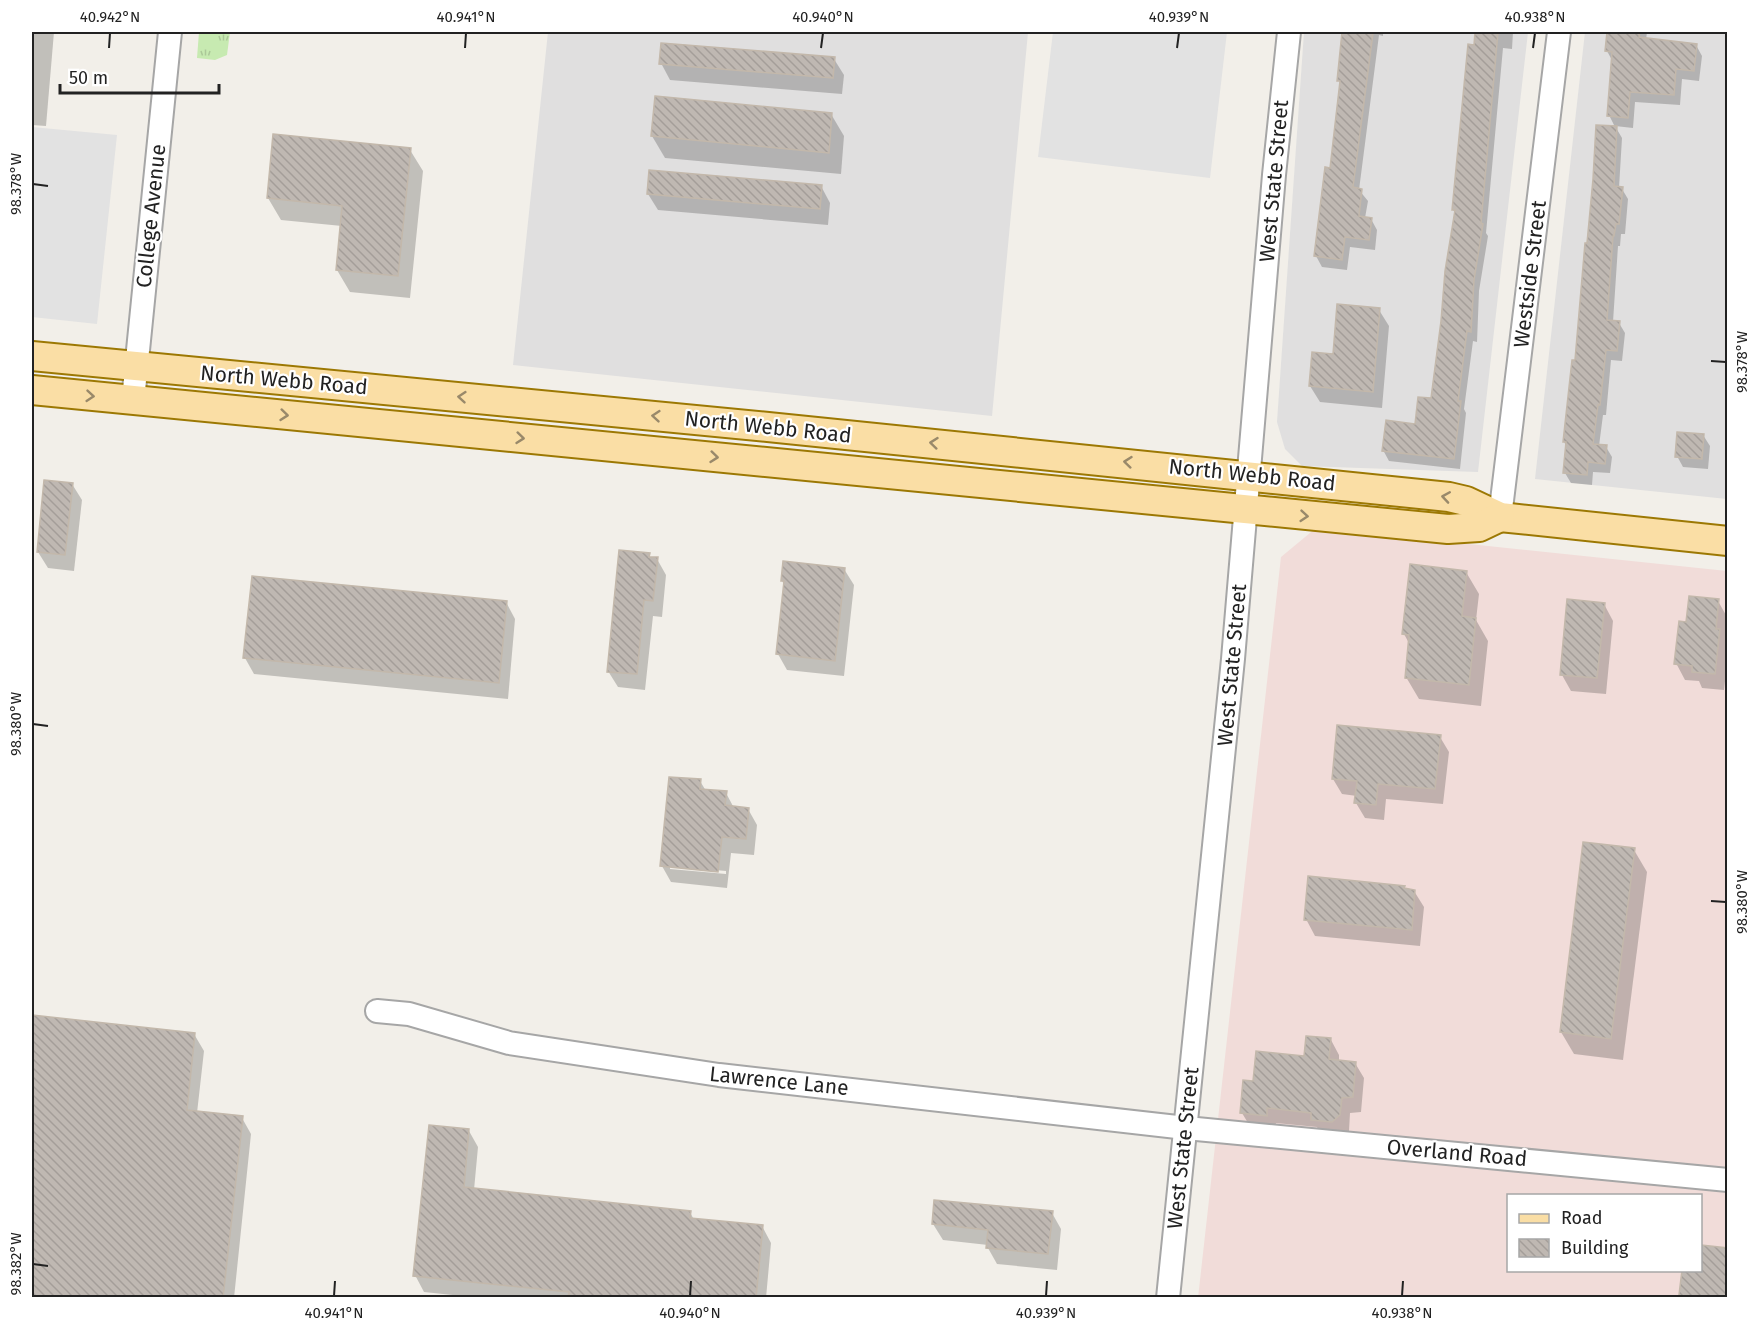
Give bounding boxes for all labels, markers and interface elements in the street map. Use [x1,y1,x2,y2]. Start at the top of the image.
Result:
text: 40.942°N [80,8,140,26]
text: 40.941°N [437,8,496,26]
text: 40.940°N [792,8,854,26]
text: 40.939°N [1149,8,1209,26]
text: 40.938°N [1505,8,1566,26]
scale bar [60,57,219,95]
text: 50 m [69,67,108,89]
street label: West State Street [1254,98,1294,263]
street label: College Avenue [131,143,171,289]
text: 98.378°W [7,152,25,215]
street label: Westside Street [1508,198,1552,349]
text: 98.378°W [1733,330,1751,393]
street label: North Webb Road [199,360,369,400]
one-way arrow [85,389,94,402]
one-way arrow [458,391,467,404]
street label: North Webb Road [683,405,853,449]
one-way arrow [279,408,288,421]
one-way arrow [652,410,661,423]
one-way arrow [515,431,524,444]
one-way arrow [929,437,939,450]
one-way arrow [709,450,718,463]
street label: North Webb Road [1167,453,1337,497]
one-way arrow [1124,456,1133,469]
one-way arrow [1442,491,1451,503]
one-way arrow [1299,509,1308,522]
street label: West State Street [1212,582,1252,747]
text: 98.380°W [7,691,25,756]
text: 98.380°W [1733,869,1751,934]
street label: Lawrence Lane [708,1061,850,1101]
street label: West State Street [1162,1065,1204,1230]
street label: Overland Road [1386,1134,1528,1172]
legend [1507,1194,1702,1272]
text: Road [1561,1207,1603,1229]
text: 98.382°W [7,1232,25,1296]
text: Building [1561,1237,1629,1259]
text: 40.941°N [305,1304,364,1322]
text: 40.940°N [659,1304,721,1322]
text: 40.939°N [1016,1304,1076,1322]
text: 40.938°N [1372,1304,1433,1322]

